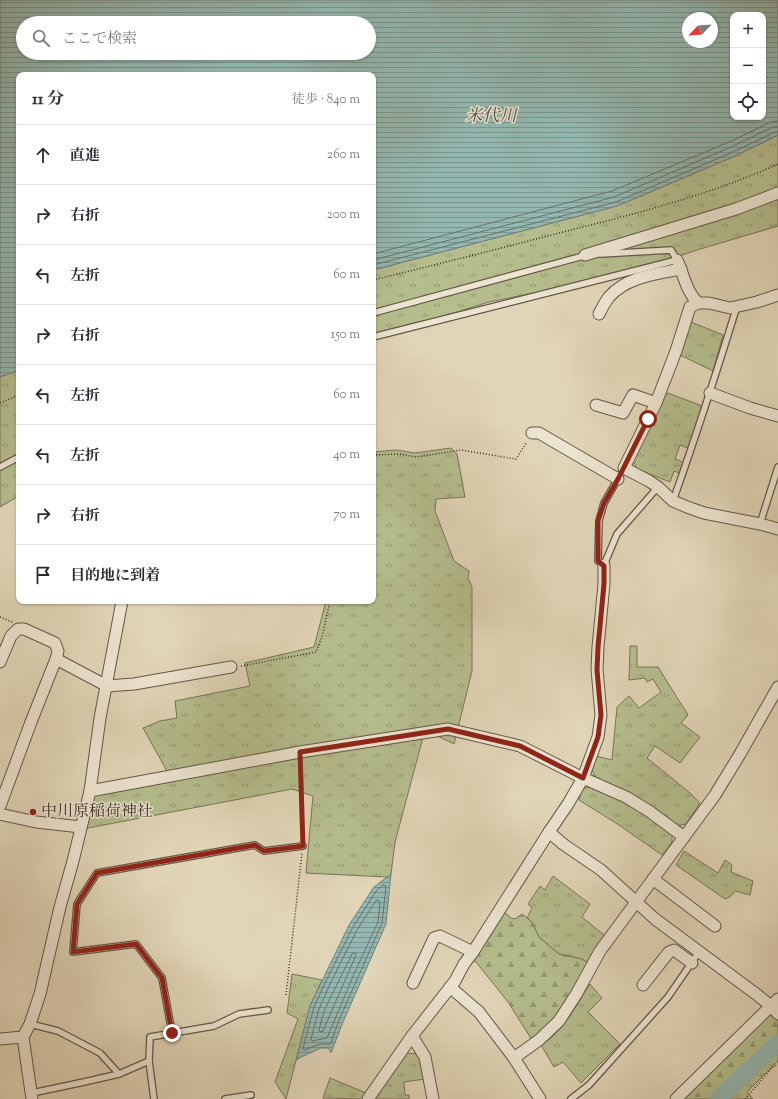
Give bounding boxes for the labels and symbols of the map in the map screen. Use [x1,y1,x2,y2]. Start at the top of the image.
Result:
north arrow [682,12,718,48]
water label: 米代川 [466,105,518,129]
route start [639,410,657,428]
place label: 中川原稲荷神社 [41,801,153,824]
marker: 中川原稲荷神社 [28,807,38,817]
route end [163,1024,181,1042]

